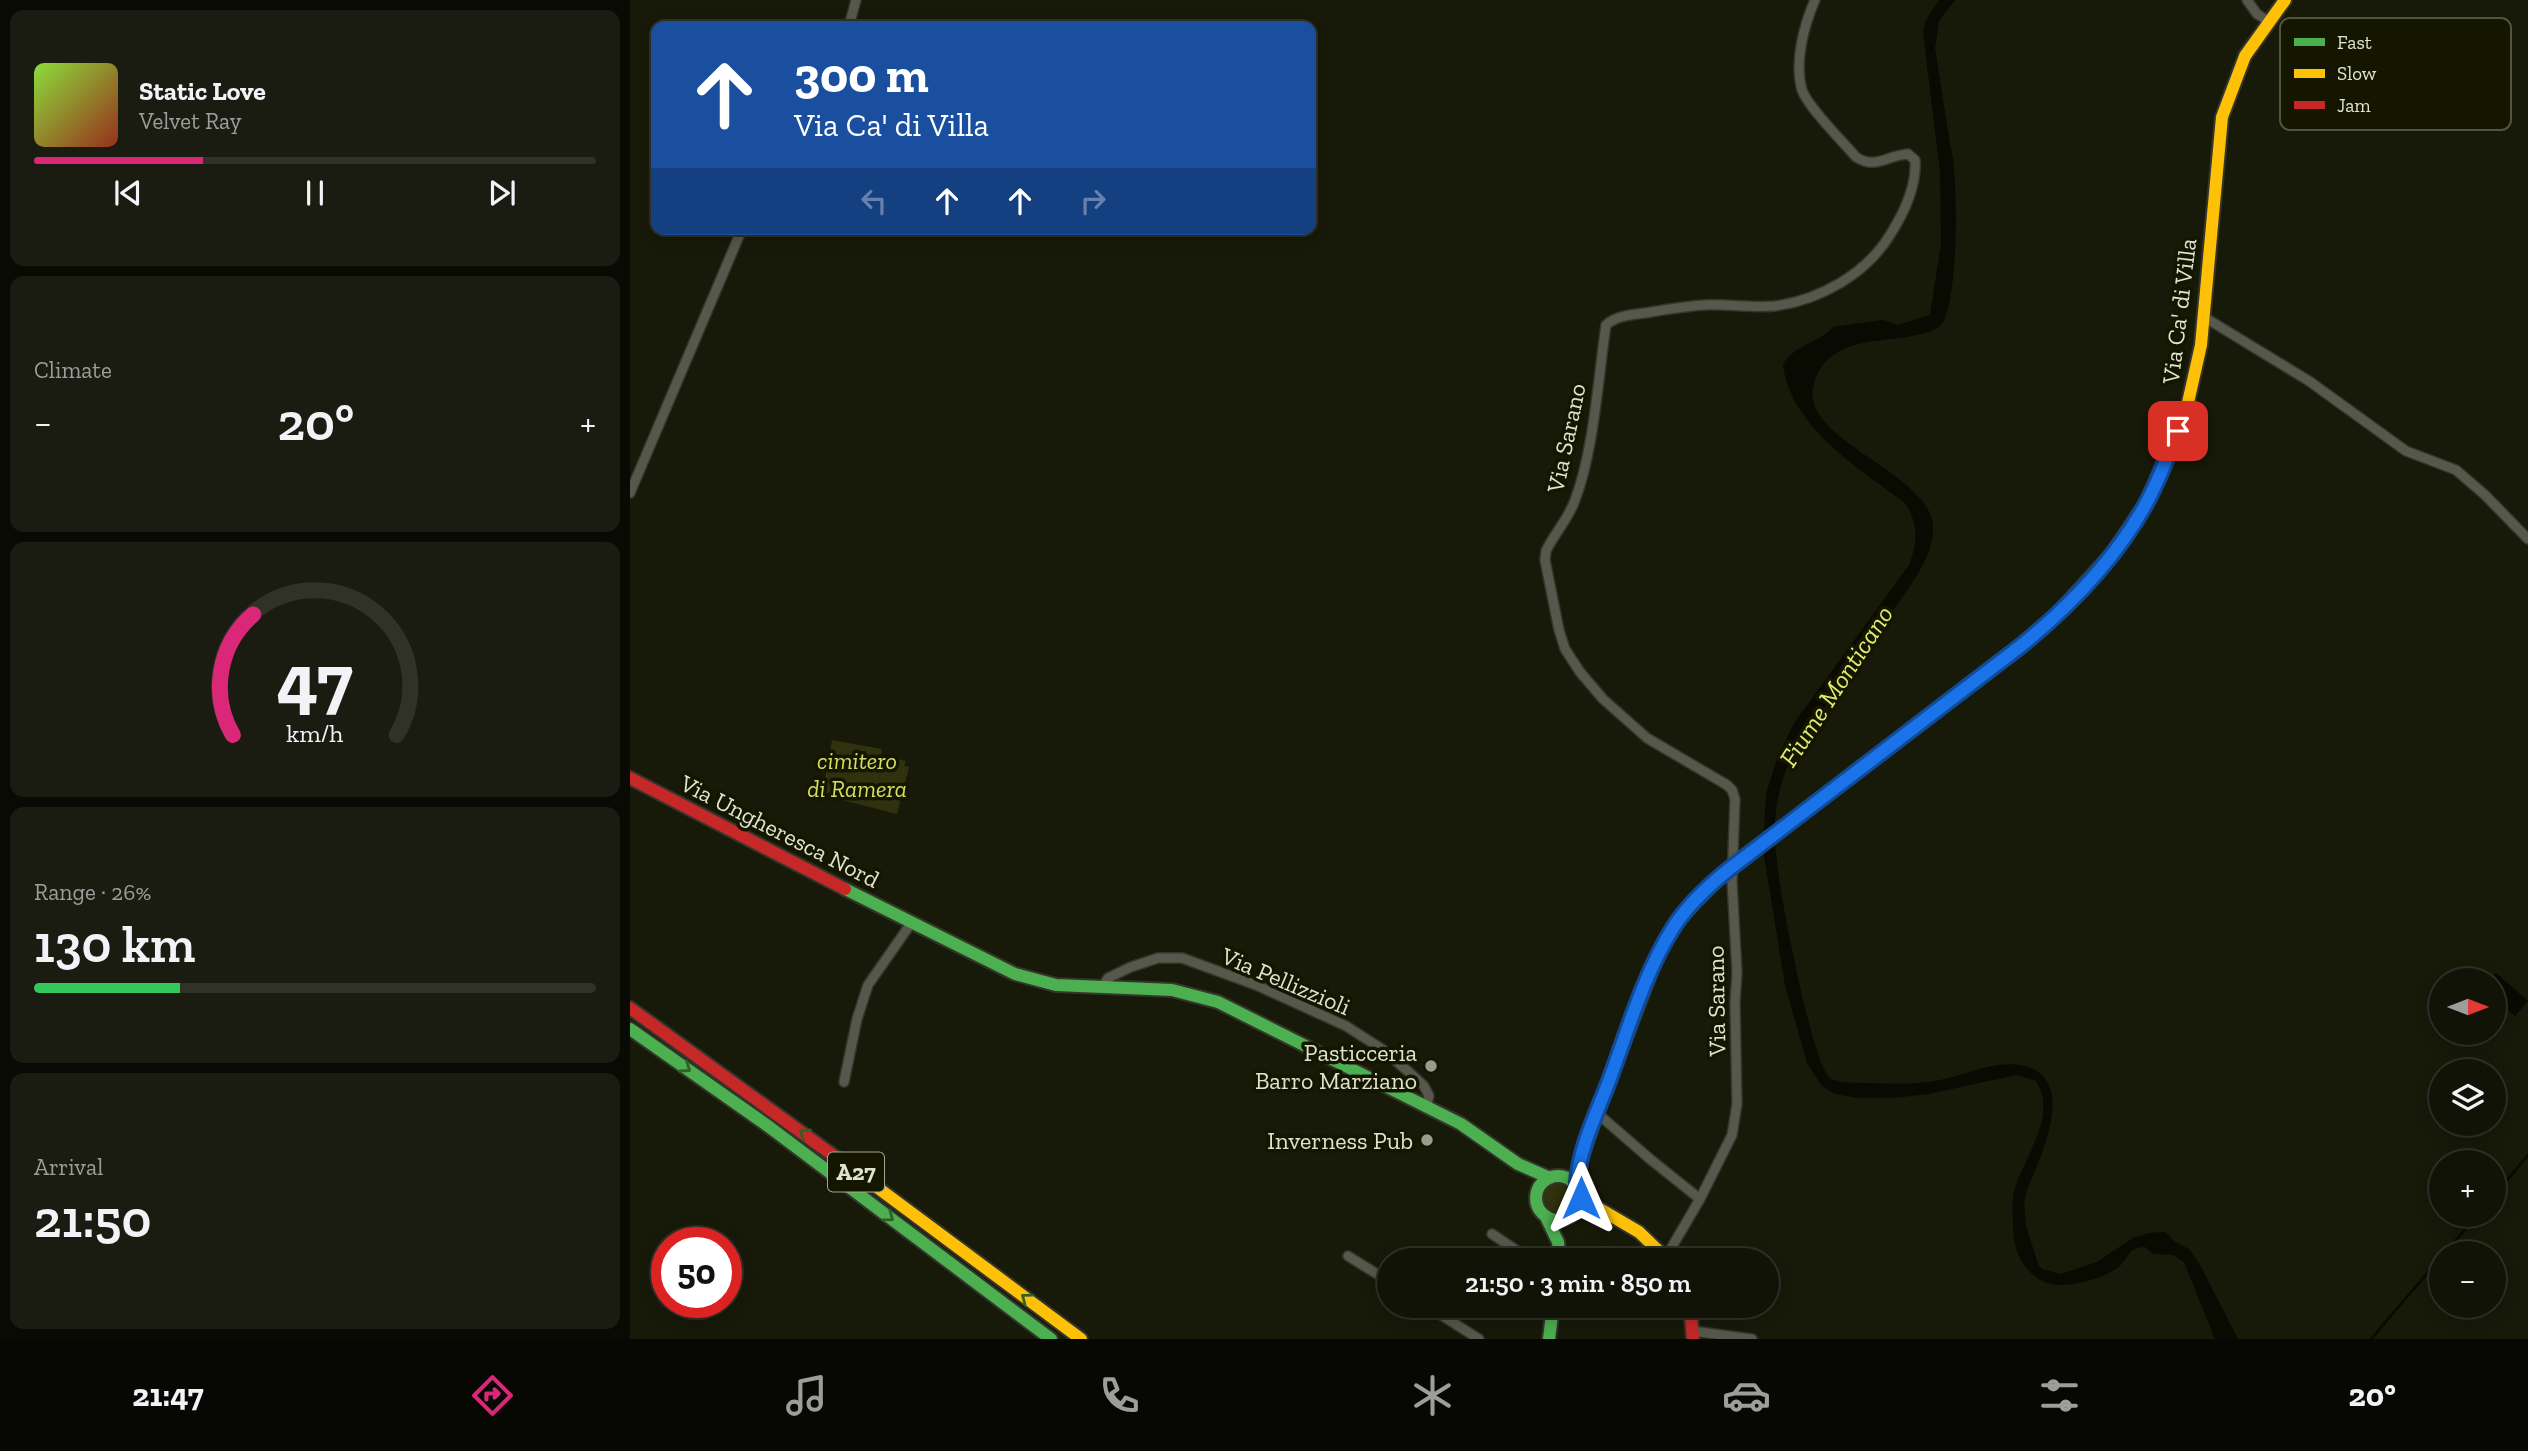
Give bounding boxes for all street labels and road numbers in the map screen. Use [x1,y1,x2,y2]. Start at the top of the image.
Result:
street label: Via Ca' di Villa [2156,236,2202,386]
street label: Via Sarano [1540,381,1592,496]
street label: Via Ungheresca Nord [675,768,885,894]
street label: Via Pellizzioli [1216,940,1355,1021]
street label: Via Sarano [1701,945,1731,1058]
road number: A27 [828,1152,884,1191]

